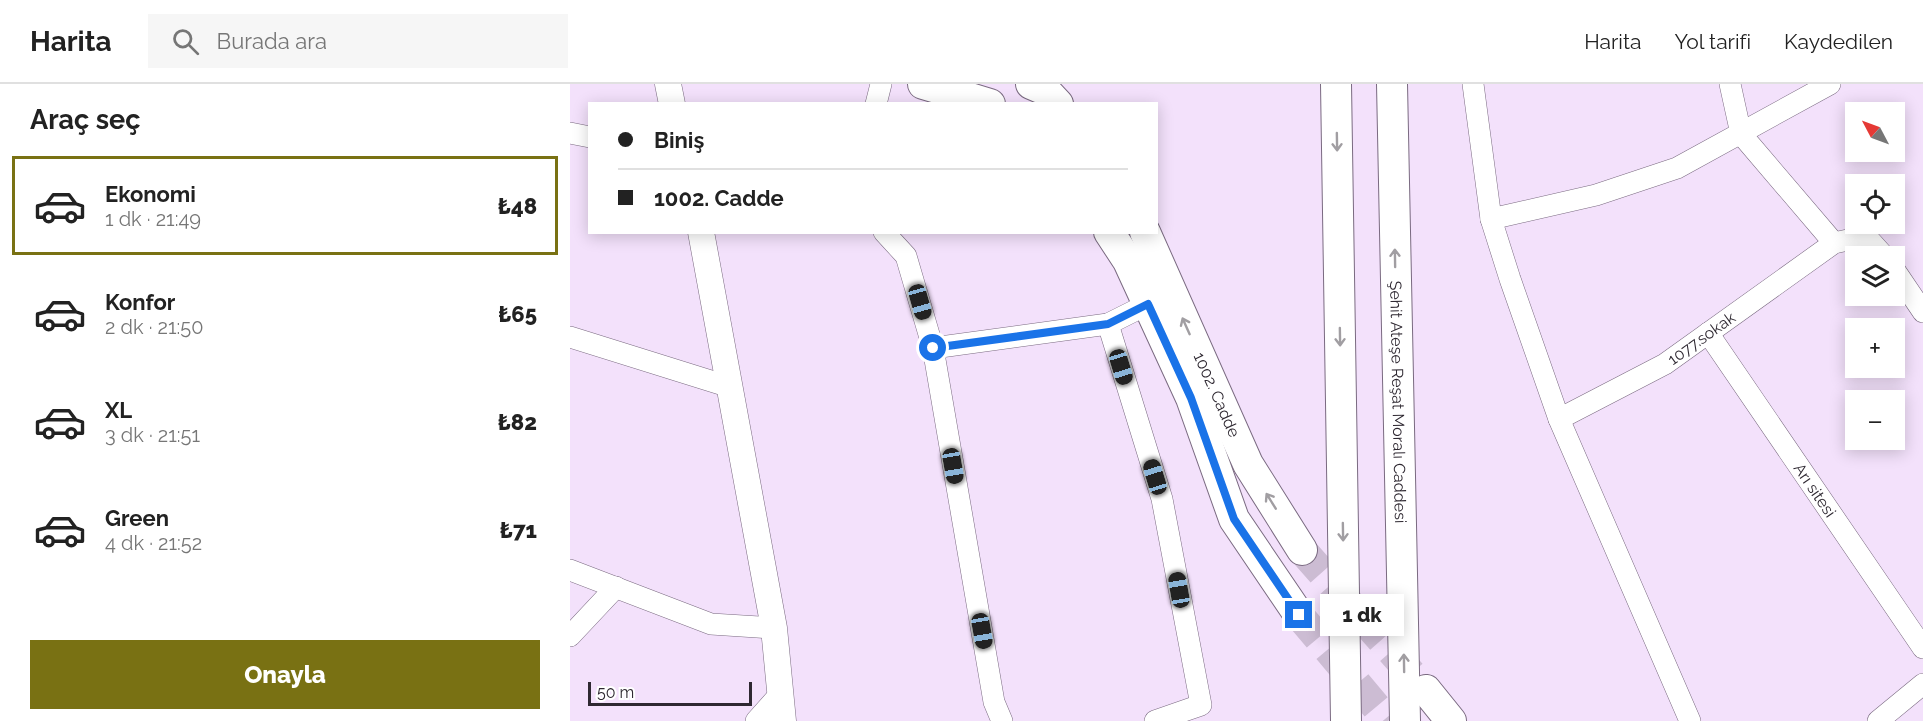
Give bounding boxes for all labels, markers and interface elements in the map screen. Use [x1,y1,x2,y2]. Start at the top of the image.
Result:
search box [148,14,568,68]
text: Harita [30,25,112,58]
icon: search [169,25,202,58]
text: Burada ara [217,28,327,54]
text: Harita [1584,29,1641,54]
text: Yol tarifi [1674,29,1751,54]
text: Kaydedilen [1784,29,1893,54]
north arrow [1845,102,1905,162]
map controls [1845,102,1905,450]
text: Araç seç [30,104,140,135]
text: Biniş [654,127,704,153]
one-way arrow [1331,132,1342,152]
button: locate [1845,174,1905,234]
icon: car [33,179,87,233]
text: Ekonomi [105,181,196,207]
text: 1002. Cadde [654,185,784,211]
text: ₺48 [498,193,537,219]
text: 1 dk · 21:49 [105,207,201,231]
button: layers [1845,246,1905,306]
one-way arrow [1390,248,1401,268]
street label: Şehit Ateşe Reşat Moralı Caddesi [1386,280,1410,523]
car [906,282,934,322]
icon: car [33,287,87,341]
text: Konfor [105,289,175,315]
text: ₺65 [498,301,537,327]
street label: 1077.sokak [1664,308,1739,369]
text: 2 dk · 21:50 [105,315,203,339]
one-way arrow [1180,317,1192,335]
button: + [1845,318,1905,378]
one-way arrow [1334,327,1345,347]
route start [919,334,946,361]
car [1107,347,1135,387]
street label: 1002. Cadde [1190,349,1244,440]
button: − [1845,390,1905,450]
icon: car [33,395,87,449]
text: XL [105,397,132,423]
text: ₺82 [498,409,537,435]
text: 3 dk · 21:51 [105,423,200,447]
car [941,447,965,485]
car [1141,457,1169,497]
street label: Arı sitesi [1790,460,1840,521]
one-way arrow [1265,493,1277,510]
icon: car [33,503,87,557]
text: Green [105,505,169,531]
text: ₺71 [500,517,537,543]
one-way arrow [1337,522,1348,542]
text: 4 dk · 21:52 [105,531,202,555]
car [1167,571,1191,609]
callout: 1 dk [1320,594,1404,636]
route end [1285,601,1312,628]
text: 1 dk [1342,603,1382,627]
car [970,612,994,650]
button: Onayla [30,640,540,709]
one-way arrow [1398,653,1410,673]
scale bar [588,679,752,706]
text: 50 m [597,683,634,702]

